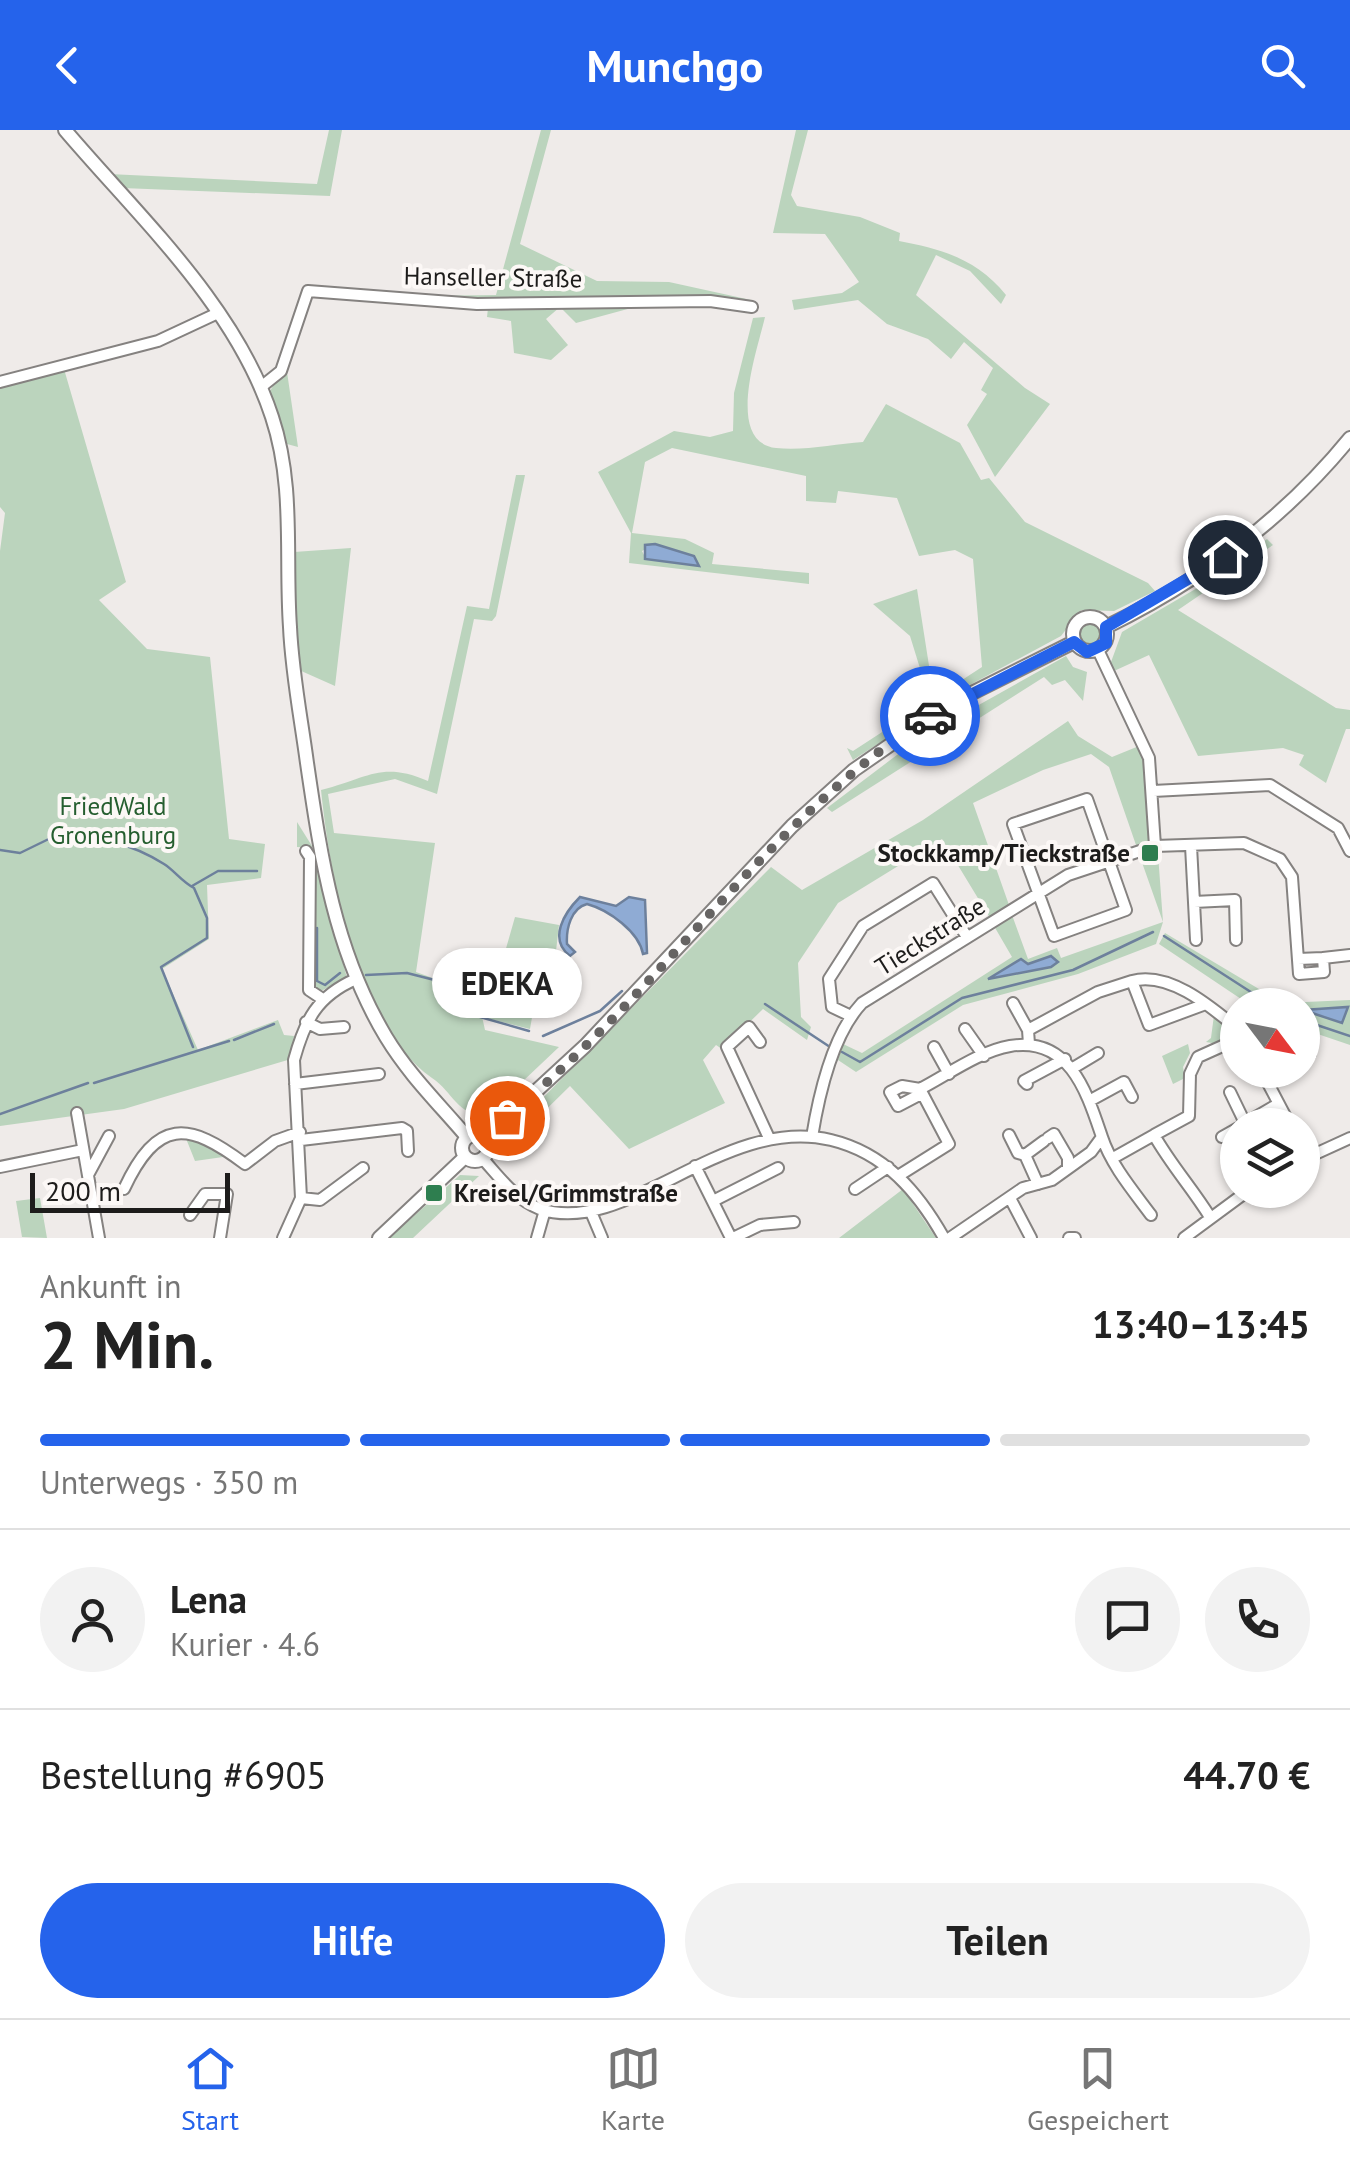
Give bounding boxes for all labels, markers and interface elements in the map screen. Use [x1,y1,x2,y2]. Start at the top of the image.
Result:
text: Munchgo [586,36,764,94]
icon: back [40,38,95,93]
icon: search [1255,38,1310,93]
street label: Hanseller Straße [403,259,583,295]
pin [1183,515,1268,600]
icon: home [1198,530,1253,585]
courier [880,666,980,766]
icon: car [903,689,958,744]
park label: FriedWald Gronenburg [50,790,176,851]
place label: Stockkamp/Tieckstraße [878,837,1130,869]
marker: Stockkamp/Tieckstraße [1139,842,1161,864]
street label: Tieckstraße [869,890,991,982]
callout: EDEKA [432,948,582,1018]
text: EDEKA [461,962,553,1004]
north arrow [1220,988,1320,1088]
map controls [1220,988,1320,1208]
pin [465,1076,550,1161]
icon: bag [480,1091,535,1146]
button: layers [1220,1108,1320,1208]
scale bar [30,1168,230,1212]
text: 200 m [45,1172,121,1209]
place label: Kreisel/Grimmstraße [454,1177,678,1209]
marker: Kreisel/Grimmstraße [423,1182,445,1204]
text: Ankunft in [40,1265,181,1307]
text: 13:40–13:45 [1092,1299,1310,1348]
text: 2 Min. [40,1302,214,1386]
text: Unterwegs · 350 m [40,1461,298,1503]
button: person [40,1567,145,1672]
button: chat [1075,1567,1180,1672]
button: phone [1205,1567,1310,1672]
text: Lena [170,1574,247,1623]
text: Kurier · 4.6 [170,1623,320,1665]
text: Bestellung #6905 [40,1750,327,1799]
text: 44.70 € [1183,1750,1310,1799]
button: Hilfe [40,1883,665,1998]
button: Teilen [685,1883,1310,1998]
tab: Start [181,2041,239,2138]
tab: Karte [601,2041,665,2138]
tab: Gespeichert [1027,2041,1169,2138]

